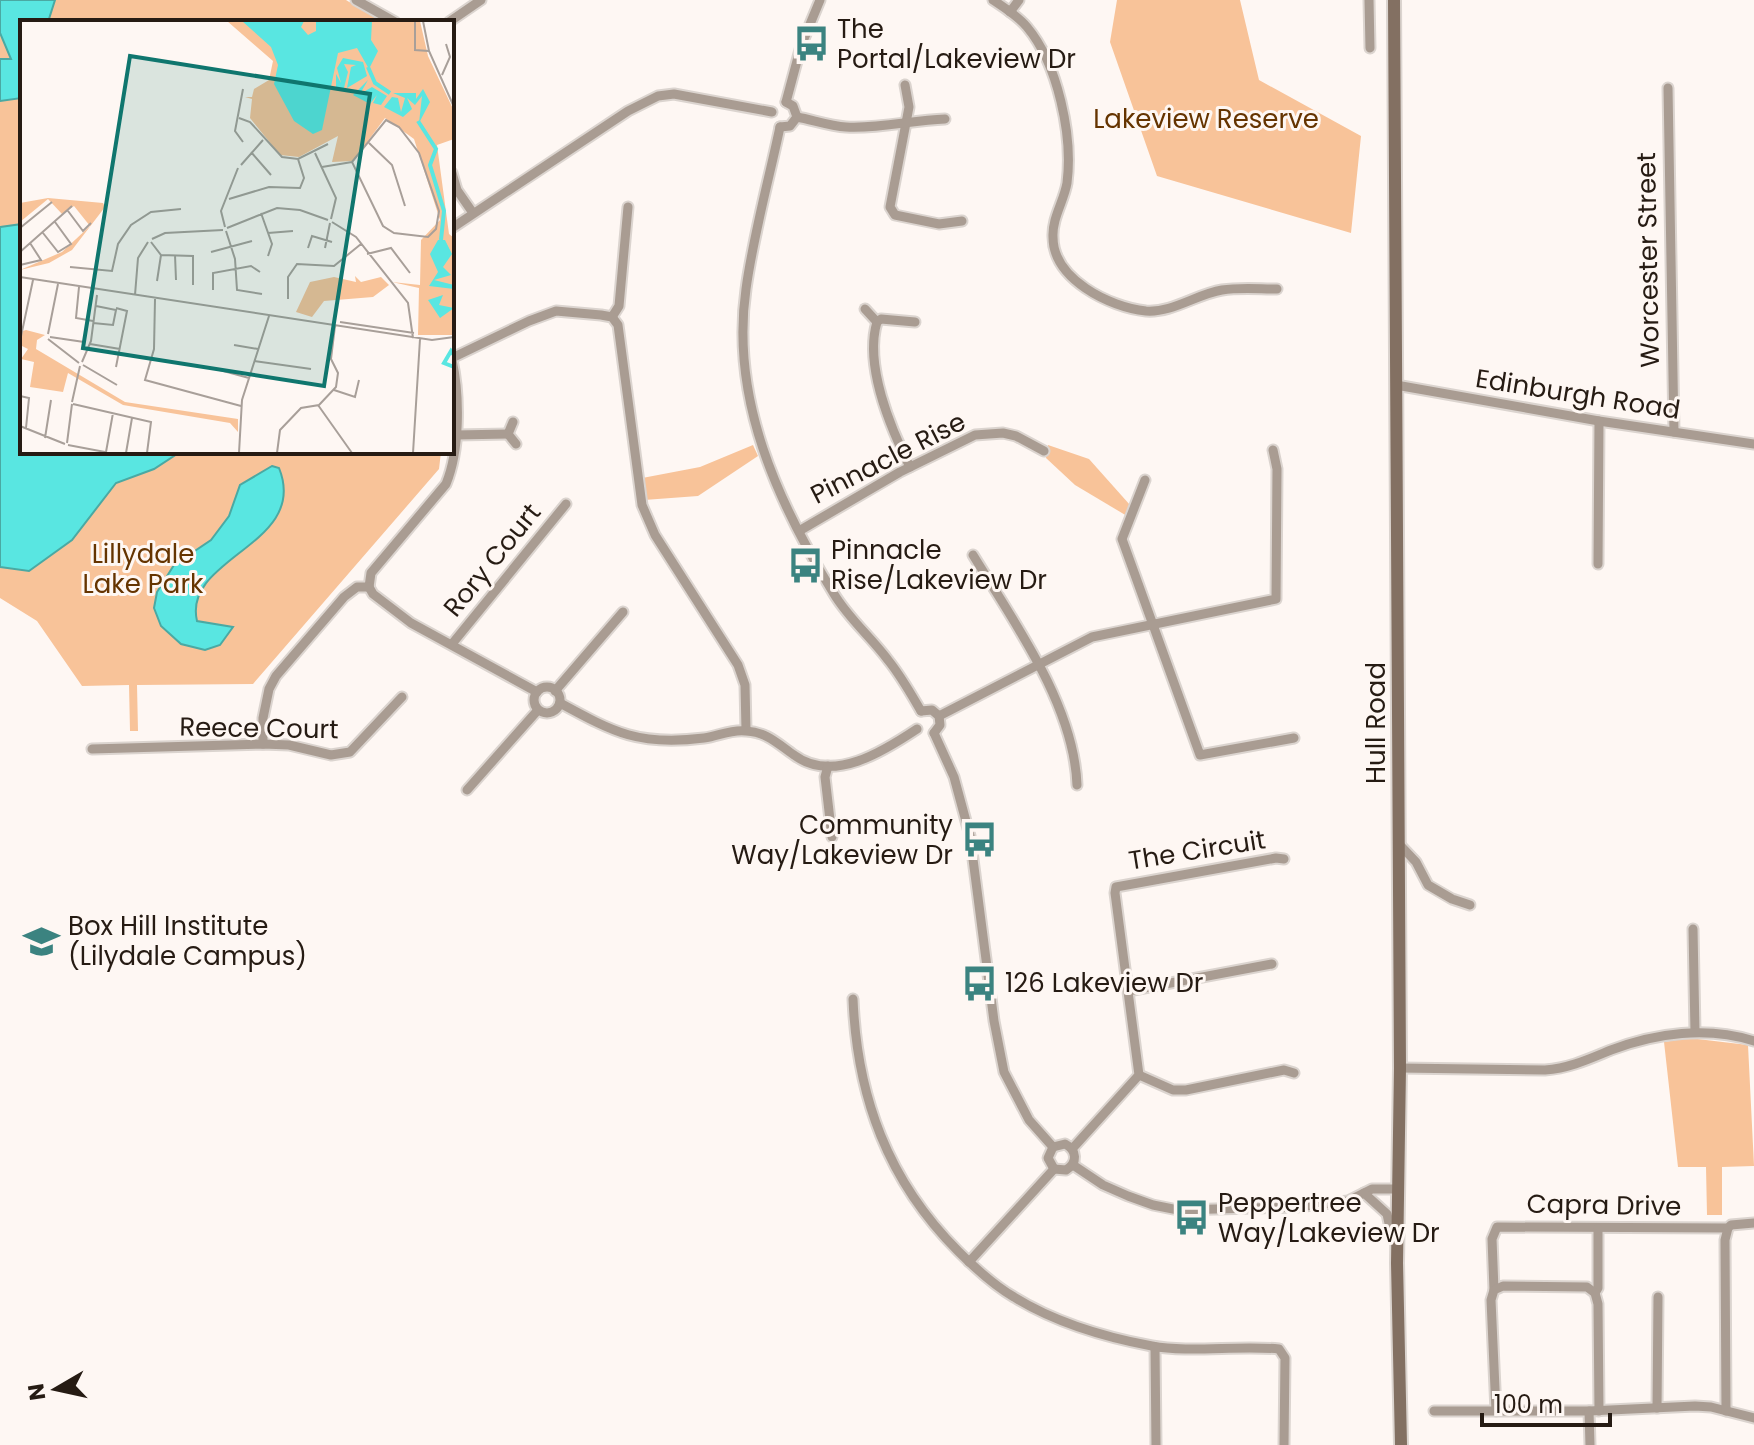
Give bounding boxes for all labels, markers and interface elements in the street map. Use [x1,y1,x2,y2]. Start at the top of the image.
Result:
place label: The Portal/Lakeview Dr [837,11,1076,77]
inset map [20,20,454,454]
bus stop icon: The Portal/Lakeview Dr [792,25,830,63]
park label: Lakeview Reserve [1093,101,1319,137]
street label: Worcester Street [1628,152,1668,368]
street label: Edinburgh Road [1473,360,1683,428]
street label: Pinnacle Rise [804,403,972,513]
street label: Rory Court [435,496,549,624]
place label: Pinnacle Rise/Lakeview Dr [831,532,1047,598]
park label: Lillydale Lake Park [83,536,204,602]
bus stop icon: Pinnacle Rise/Lakeview Dr [786,546,824,584]
street label: Hull Road [1358,662,1394,784]
street label: Reece Court [179,709,339,747]
place label: Community Way/Lakeview Dr [731,807,953,873]
bus stop icon: Community Way/Lakeview Dr [960,821,998,859]
street label: The Circuit [1126,821,1268,879]
place label: Box Hill Institute (Lilydale Campus) [68,908,307,974]
school or university icon: Box Hill Institute (Lilydale Campus) [23,922,61,960]
bus stop icon: 126 Lakeview Dr [960,964,998,1002]
place label: 126 Lakeview Dr [1005,965,1203,1001]
place label: Peppertree Way/Lakeview Dr [1218,1185,1440,1251]
street label: Capra Drive [1526,1186,1682,1224]
bus stop icon: Peppertree Way/Lakeview Dr [1173,1199,1211,1237]
north arrow [16,1349,96,1429]
scale bar [1482,1377,1610,1427]
text: N [20,1381,53,1403]
text: 100 m [1494,1388,1563,1421]

